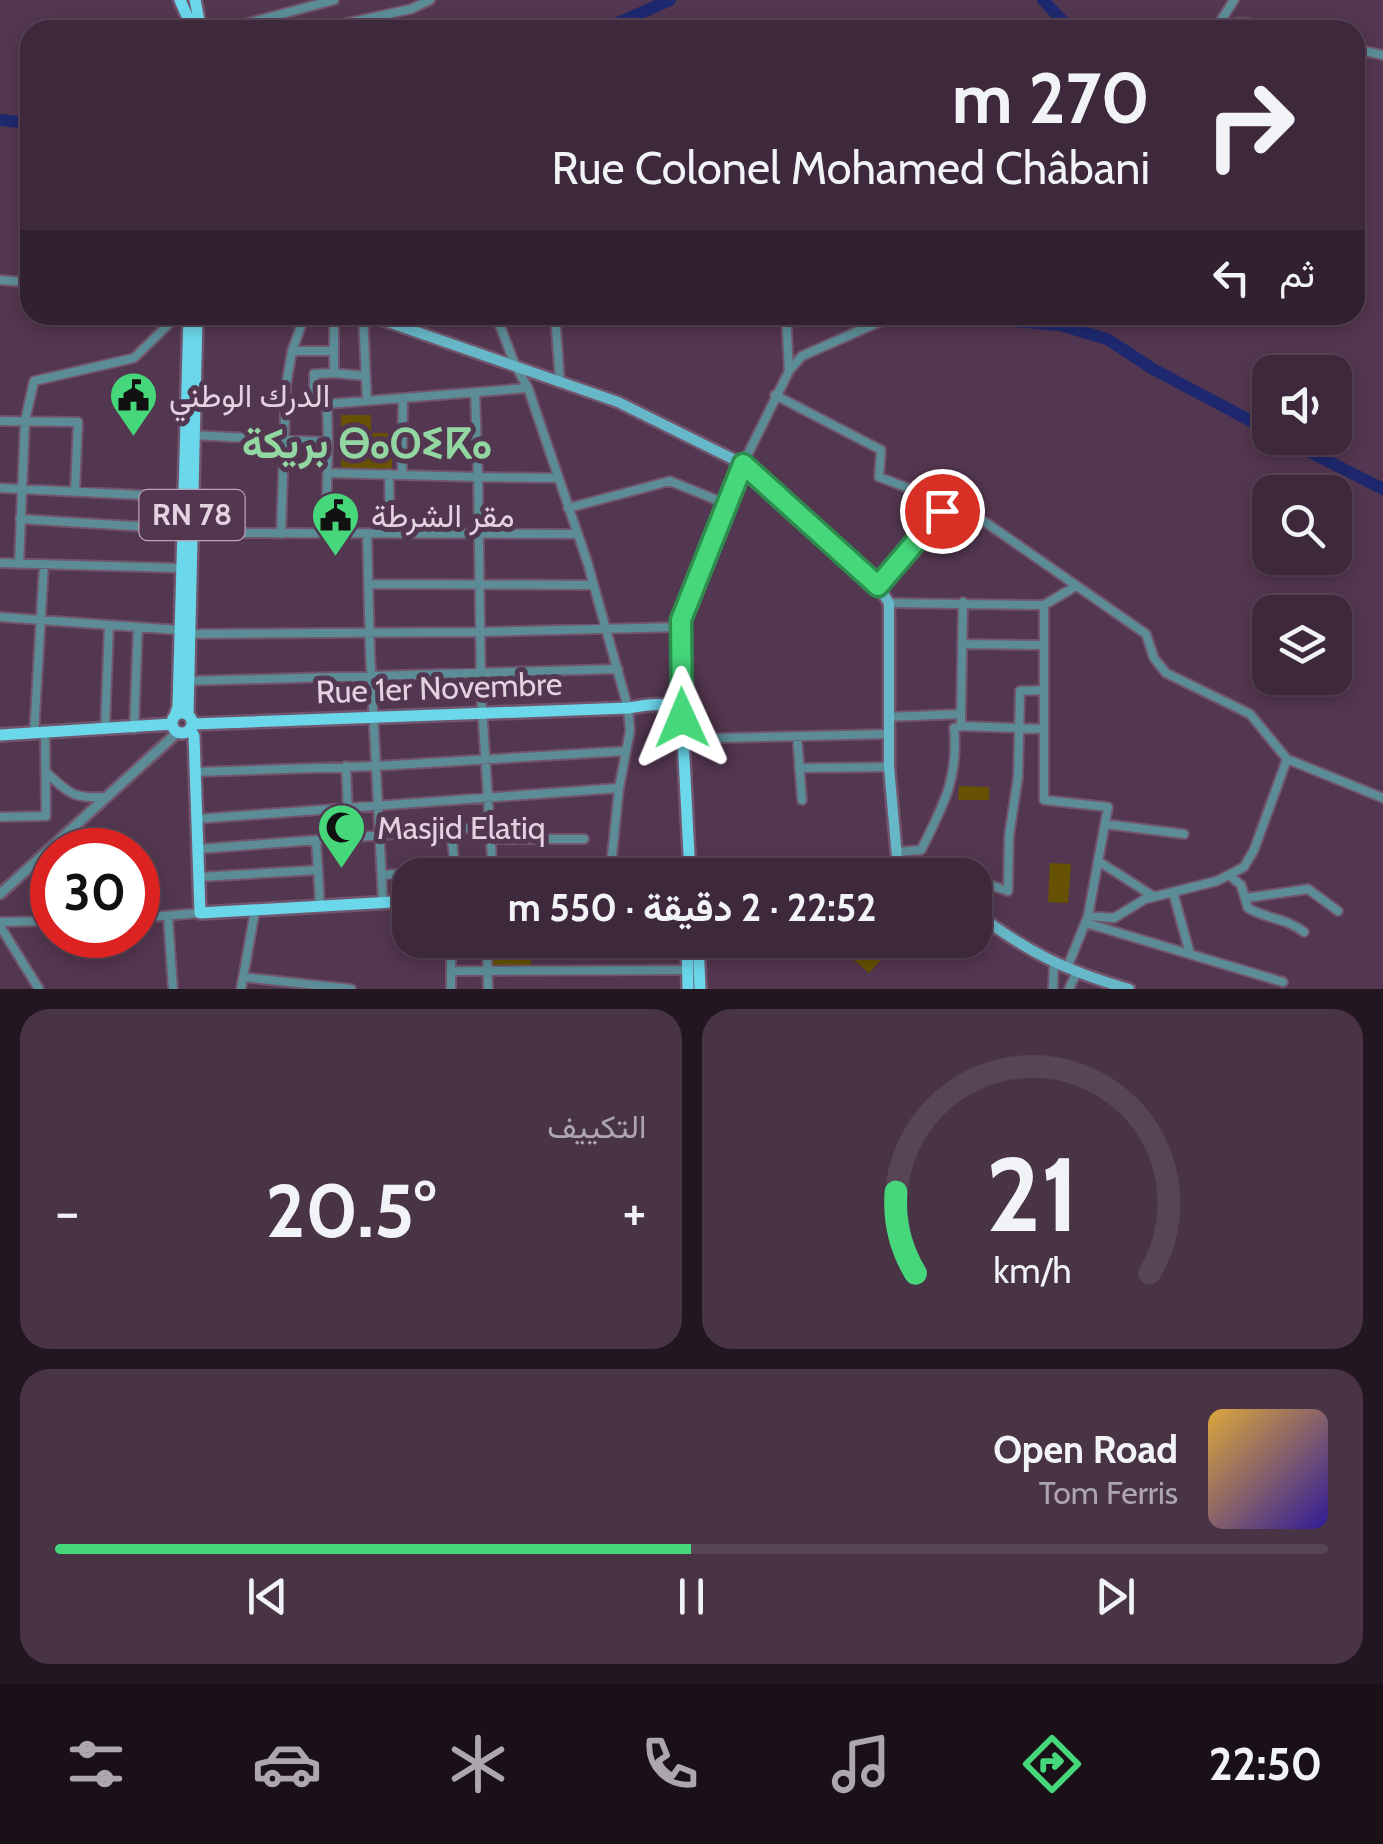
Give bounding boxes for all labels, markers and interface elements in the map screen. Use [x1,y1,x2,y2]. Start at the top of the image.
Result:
text: 270 m [952,55,1150,141]
icon: right [1185,60,1315,190]
text: Rue Colonel Mohamed Châbani [551,141,1150,195]
icon: left [1204,250,1259,305]
text: ثم [1279,250,1315,297]
map controls [1252,355,1352,695]
button: sound [1252,355,1352,455]
public building icon: الدرك الوطني [108,370,160,438]
place label: الدرك الوطني [169,376,330,422]
district label: بريكة ⴱⴰⵔⵉⴽⴰ [242,417,492,470]
pin [900,469,985,554]
button: search [1252,475,1352,575]
icon: arrive [915,484,970,539]
road number: RN 78 [140,490,244,540]
public building icon: مقر الشرطة [310,490,362,558]
place label: مقر الشرطة [371,496,515,536]
button: layers [1252,595,1352,695]
street label: Rue 1er Novembre [315,664,563,711]
position arrow [630,666,734,770]
mosque icon: Masjid Elatiq [316,802,368,870]
place label: Masjid Elatiq [377,808,546,847]
speed limit sign: 30 [30,828,160,958]
text: 22:52 · 2 دقيقة · 550 m [508,884,876,931]
text: التكييف [547,1107,647,1146]
text: 21 [986,1131,1079,1257]
text: 20.5° [266,1165,436,1256]
text: − [55,1178,79,1245]
text: + [622,1178,647,1245]
text: km/h [993,1249,1071,1292]
text: Open Road [993,1426,1178,1473]
text: Tom Ferris [1039,1473,1178,1512]
icon: previous [240,1569,295,1624]
icon: pause [664,1569,719,1624]
icon: next [1088,1569,1143,1624]
icon: filters [61,1729,131,1799]
icon: car [252,1729,322,1799]
icon: climate [443,1729,513,1799]
icon: phone [635,1729,705,1799]
icon: music [826,1729,896,1799]
icon: directions [1017,1729,1087,1799]
text: 22:50 [1209,1737,1322,1791]

